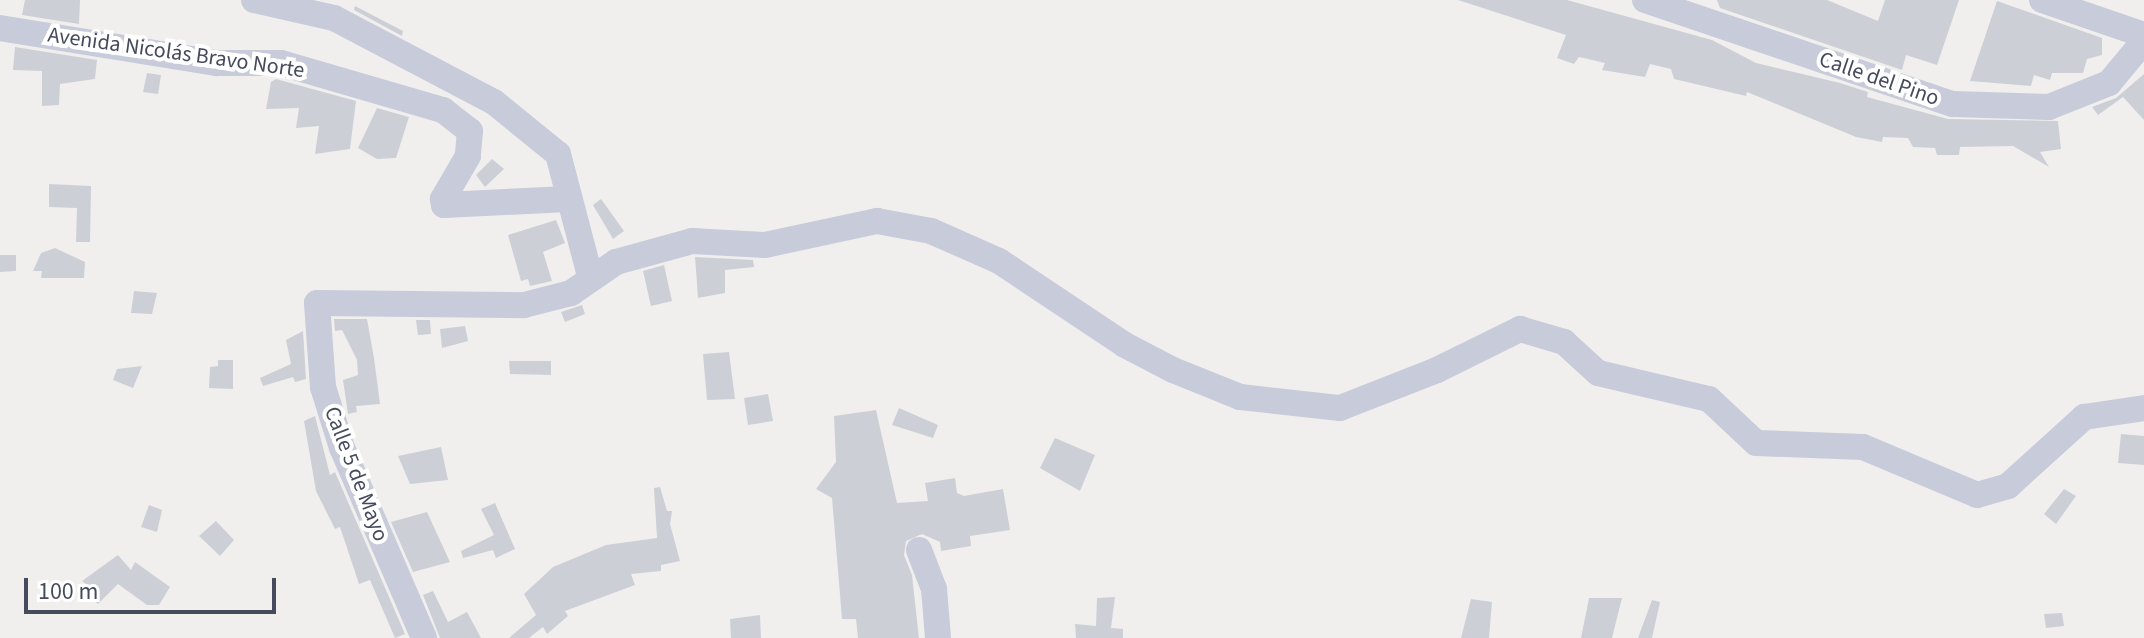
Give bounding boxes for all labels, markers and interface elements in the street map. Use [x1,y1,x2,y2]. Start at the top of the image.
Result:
street label: Avenida Nicolás Bravo Norte [46,22,306,84]
street label: Calle del Pino [1816,46,1942,112]
street label: Calle 5 de Mayo [318,403,394,545]
scale bar [28,562,280,612]
text: 100 m [38,574,98,609]

